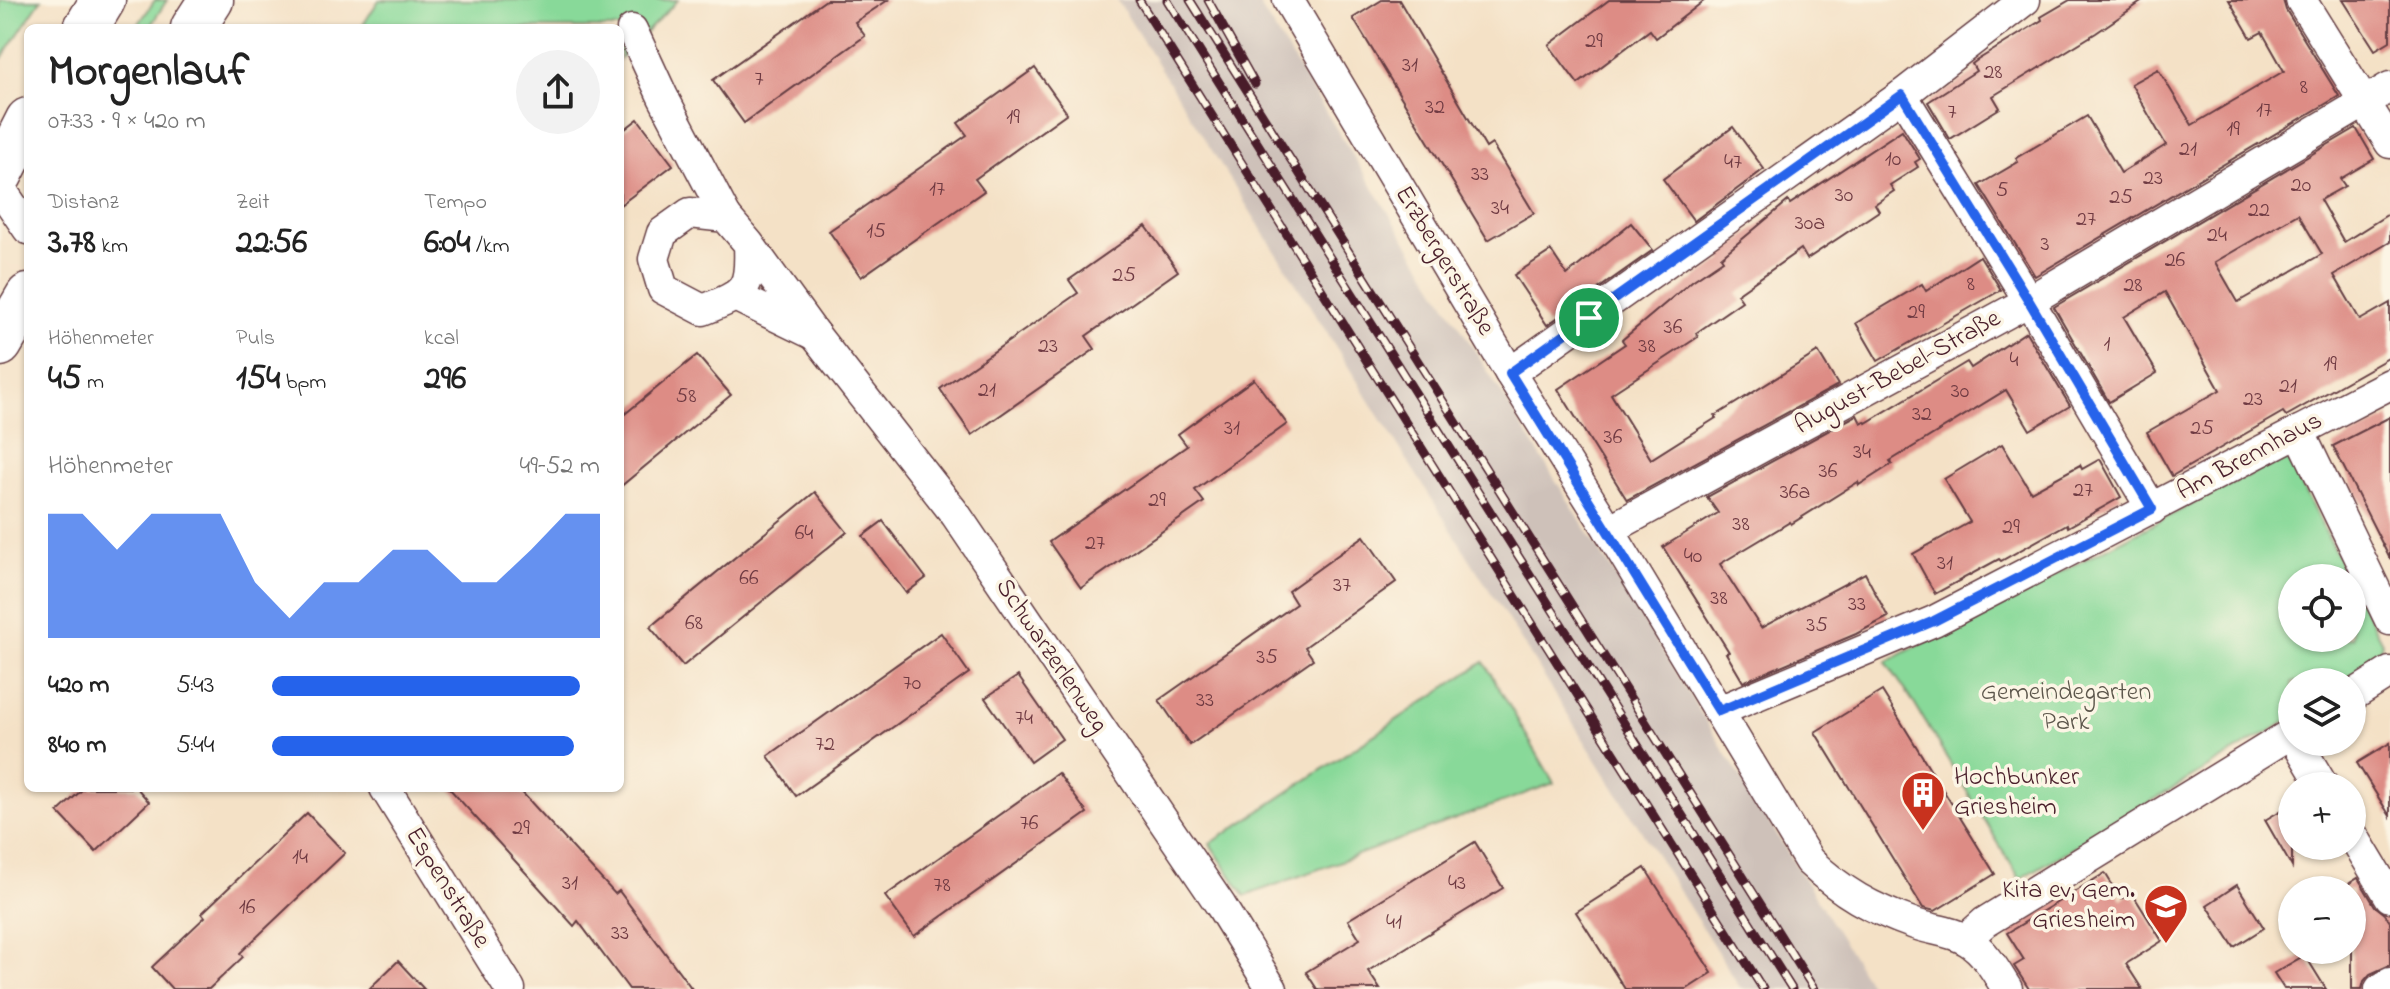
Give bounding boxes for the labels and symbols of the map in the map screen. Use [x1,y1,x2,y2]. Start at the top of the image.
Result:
house number: 29 [1585,26,1603,58]
house number: 31 [1402,50,1418,82]
house number: 28 [1983,57,2003,89]
house number: 7 [754,64,764,96]
house number: 8 [2300,72,2308,104]
house number: 32 [1425,92,1445,124]
house number: 17 [2256,95,2272,127]
house number: 7 [1947,97,1957,129]
house number: 19 [1006,102,1020,134]
house number: 19 [2226,114,2240,146]
house number: 21 [2179,134,2197,166]
house number: 10 [1885,144,1901,176]
house number: 47 [1724,147,1742,179]
house number: 33 [1471,159,1489,191]
house number: 23 [2143,163,2163,195]
house number: 20 [2291,170,2311,202]
house number: 17 [929,174,945,206]
house number: 5 [1996,175,2008,207]
street label: Erzbergerstraße [1384,179,1504,343]
house number: 30 [1835,180,1853,212]
house number: 25 [2109,182,2133,214]
house number: 34 [1491,193,1509,225]
house number: 22 [2248,195,2270,227]
house number: 27 [2076,204,2096,236]
house number: 30a [1795,208,1825,240]
house number: 15 [866,216,886,248]
house number: 24 [2207,220,2227,252]
house number: 3 [2040,229,2050,261]
house number: 26 [2165,245,2186,277]
house number: 25 [1112,260,1136,292]
house number: 8 [1967,269,1975,301]
house number: 28 [2123,270,2143,302]
pin [1555,284,1623,352]
house number: 29 [1907,297,1925,329]
street label: August-Bebel-Straße [1788,300,2008,445]
house number: 36 [1664,312,1683,344]
house number: 1 [2104,329,2111,361]
house number: 23 [1038,331,1058,363]
house number: 38 [1638,331,1656,363]
house number: 4 [2009,345,2019,377]
house number: 19 [2323,349,2337,381]
house number: 21 [2279,371,2297,403]
house number: 21 [978,375,996,407]
house number: 30 [1951,376,1969,408]
house number: 58 [676,381,696,413]
house number: 23 [2243,384,2263,416]
house number: 32 [1912,399,1932,431]
street label: Am Brennhaus [2170,403,2330,511]
house number: 31 [1224,413,1240,445]
house number: 25 [2190,413,2214,445]
house number: 36 [1604,422,1623,454]
house number: 34 [1853,437,1871,469]
house number: 36 [1819,456,1838,488]
house number: 27 [2073,475,2093,507]
house number: 36a [1780,477,1810,509]
house number: 29 [1148,485,1166,517]
house number: 38 [1732,509,1750,541]
house number: 29 [2002,512,2020,544]
house number: 64 [795,518,813,550]
house number: 27 [1085,528,1105,560]
house number: 40 [1684,541,1702,573]
house number: 31 [1937,548,1953,580]
house number: 66 [739,563,759,595]
house number: 37 [1333,570,1351,602]
street label: Schwarzerlenweg [985,571,1117,741]
house number: 38 [1710,583,1728,615]
house number: 33 [1848,589,1866,621]
house number: 68 [685,608,703,640]
house number: 35 [1806,610,1828,642]
house number: 35 [1256,642,1278,674]
house number: 70 [903,668,921,700]
park label: Gemeindegarten Park [1981,674,2151,742]
house number: 33 [1196,685,1214,717]
house number: 74 [1015,703,1033,735]
house number: 72 [815,729,835,761]
place label: Hochbunker Griesheim [1954,759,2080,827]
building icon: Hochbunker Griesheim [1899,769,1947,832]
house number: 76 [1020,808,1039,840]
house number: 29 [512,813,530,845]
street label: Espenstraße [395,820,500,956]
house number: 14 [292,842,308,874]
house number: 31 [562,868,578,900]
house number: 43 [1448,868,1466,900]
house number: 78 [933,870,951,902]
place label: Kita ev, Gem. Griesheim [2002,872,2135,940]
school or university icon: Kita ev, Gem. Griesheim [2142,882,2190,945]
house number: 16 [239,892,256,924]
house number: 41 [1386,907,1402,939]
house number: 33 [611,918,629,950]

